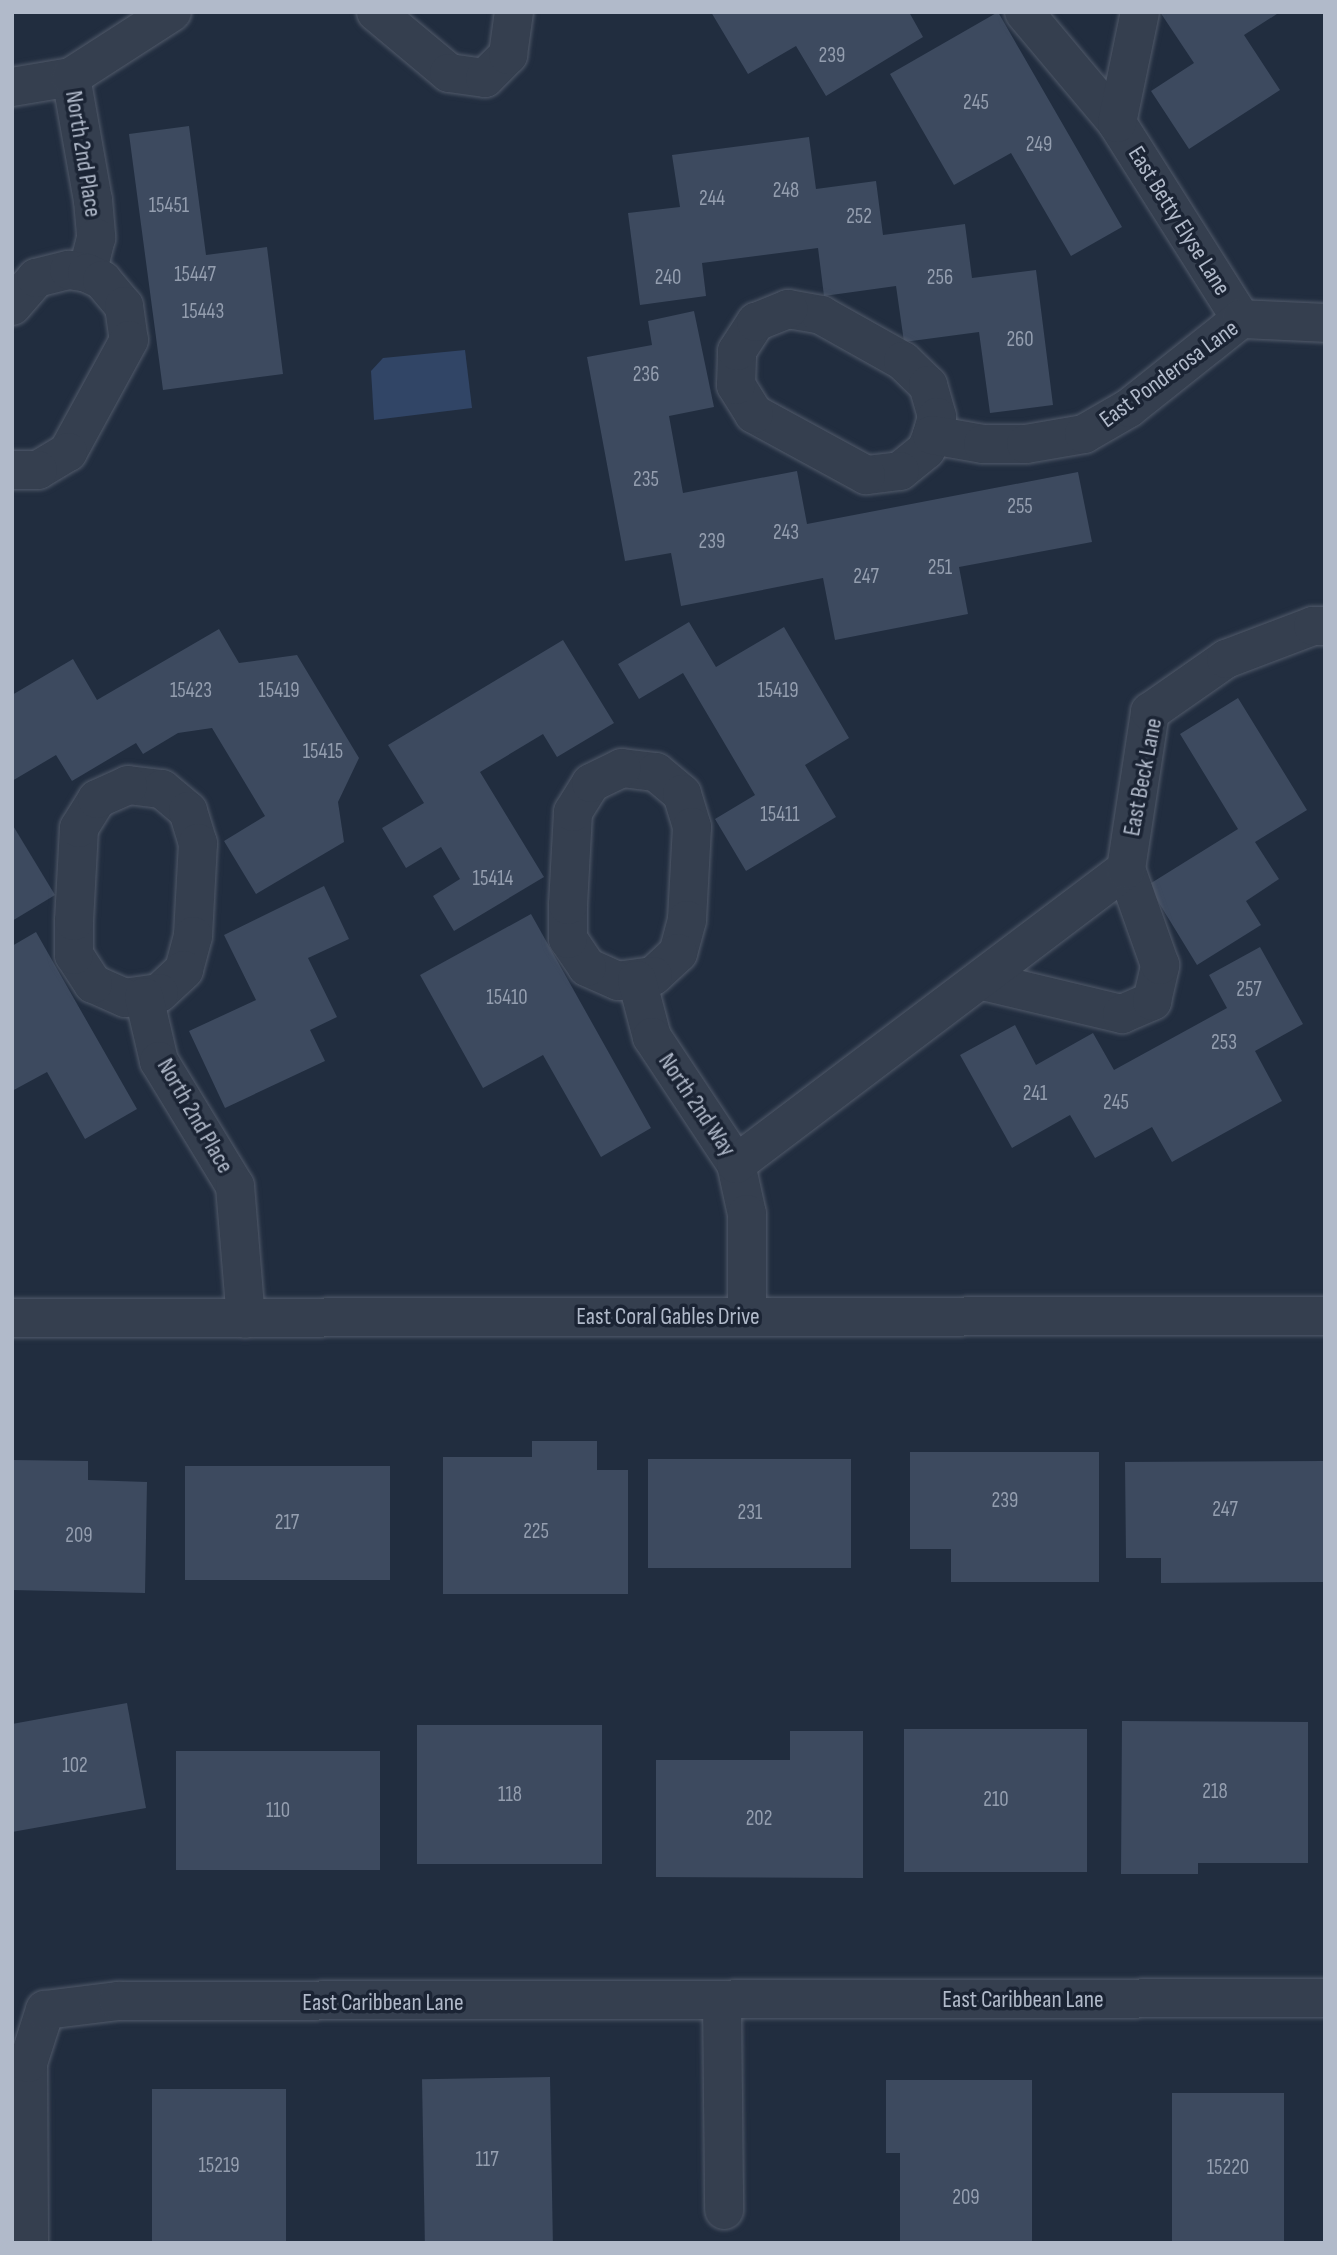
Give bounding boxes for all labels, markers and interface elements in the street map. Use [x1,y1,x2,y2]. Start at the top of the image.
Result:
house number: 239 [819,43,845,69]
street label: North 2nd Place [59,89,107,219]
house number: 245 [963,90,989,116]
house number: 249 [1026,132,1052,158]
street label: East Betty Elyse Lane [1122,141,1236,301]
house number: 248 [773,178,799,204]
house number: 244 [699,186,725,212]
house number: 15451 [149,193,189,219]
house number: 252 [846,204,872,230]
house number: 15447 [174,262,216,288]
house number: 240 [655,265,681,291]
house number: 256 [927,265,953,291]
house number: 15443 [182,299,224,325]
street label: East Ponderosa Lane [1094,314,1244,434]
house number: 260 [1006,327,1034,353]
house number: 236 [633,362,659,388]
house number: 235 [633,467,659,493]
house number: 255 [1007,494,1033,520]
house number: 243 [773,520,799,546]
house number: 239 [699,529,725,555]
house number: 251 [928,555,952,581]
house number: 247 [853,564,879,590]
house number: 15423 [170,678,212,704]
house number: 15419 [258,678,300,704]
house number: 15419 [757,678,799,704]
street label: East Beck Lane [1117,716,1169,838]
house number: 15415 [303,739,343,765]
house number: 15411 [760,802,800,828]
house number: 15414 [473,866,513,892]
house number: 257 [1236,977,1262,1003]
house number: 15410 [486,985,528,1011]
house number: 253 [1211,1030,1237,1056]
street label: North 2nd Way [652,1048,742,1162]
street label: North 2nd Place [151,1053,239,1179]
house number: 241 [1023,1081,1047,1107]
house number: 245 [1103,1090,1129,1116]
street label: East Coral Gables Drive [576,1303,760,1331]
house number: 239 [992,1488,1018,1514]
house number: 247 [1212,1497,1238,1523]
house number: 231 [738,1500,762,1526]
house number: 217 [275,1510,299,1536]
house number: 225 [523,1519,549,1545]
house number: 209 [65,1523,93,1549]
house number: 102 [62,1753,88,1779]
house number: 218 [1202,1779,1228,1805]
house number: 118 [498,1782,522,1808]
house number: 210 [983,1787,1009,1813]
house number: 110 [266,1798,290,1824]
house number: 202 [746,1806,772,1832]
street label: East Caribbean Lane [942,1986,1104,2014]
street label: East Caribbean Lane [302,1989,464,2017]
house number: 117 [475,2147,499,2173]
house number: 15219 [198,2153,240,2179]
house number: 15220 [1207,2155,1249,2181]
house number: 209 [952,2185,980,2211]

